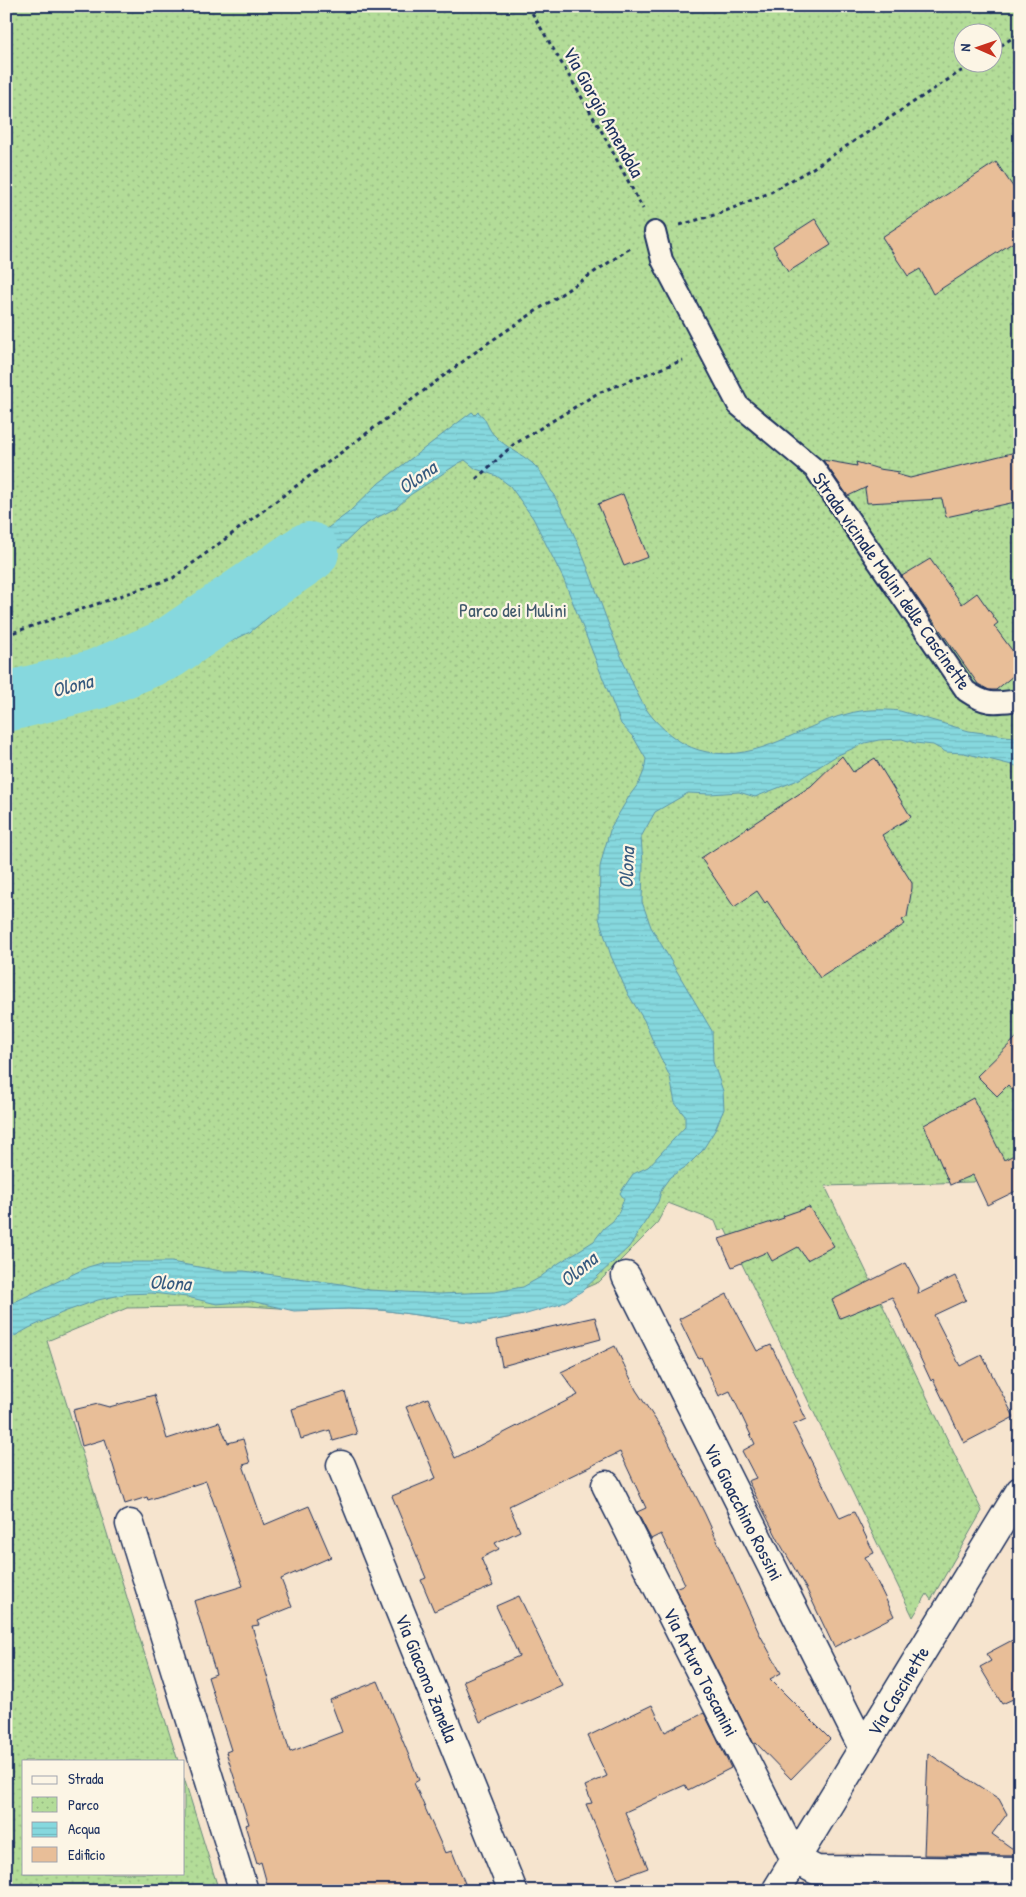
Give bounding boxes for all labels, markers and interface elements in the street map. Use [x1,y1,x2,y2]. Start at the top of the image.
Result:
north arrow [954,22,1004,72]
street label: Via Giorgio Amendola [557,42,651,183]
text: N [955,43,974,52]
water label: Olona [392,453,443,500]
street label: Strada vicinale Molini delle Cascinette [807,467,977,695]
park label: Parco dei Mulini [459,597,567,623]
water label: Olona [49,666,98,703]
water label: Olona [612,845,640,889]
water label: Olona [553,1244,604,1293]
water label: Olona [149,1267,194,1297]
street label: Via Gioacchino Rossini [698,1439,790,1585]
street label: Via Arturo Toscanini [657,1603,745,1741]
street label: Via Giacomo Zanella [389,1610,465,1747]
street label: Via Cascinette [861,1641,935,1741]
legend [22,1760,185,1874]
text: Strada [68,1768,104,1789]
text: Parco [68,1794,99,1815]
text: Acqua [68,1818,100,1839]
text: Edificio [68,1844,105,1865]

